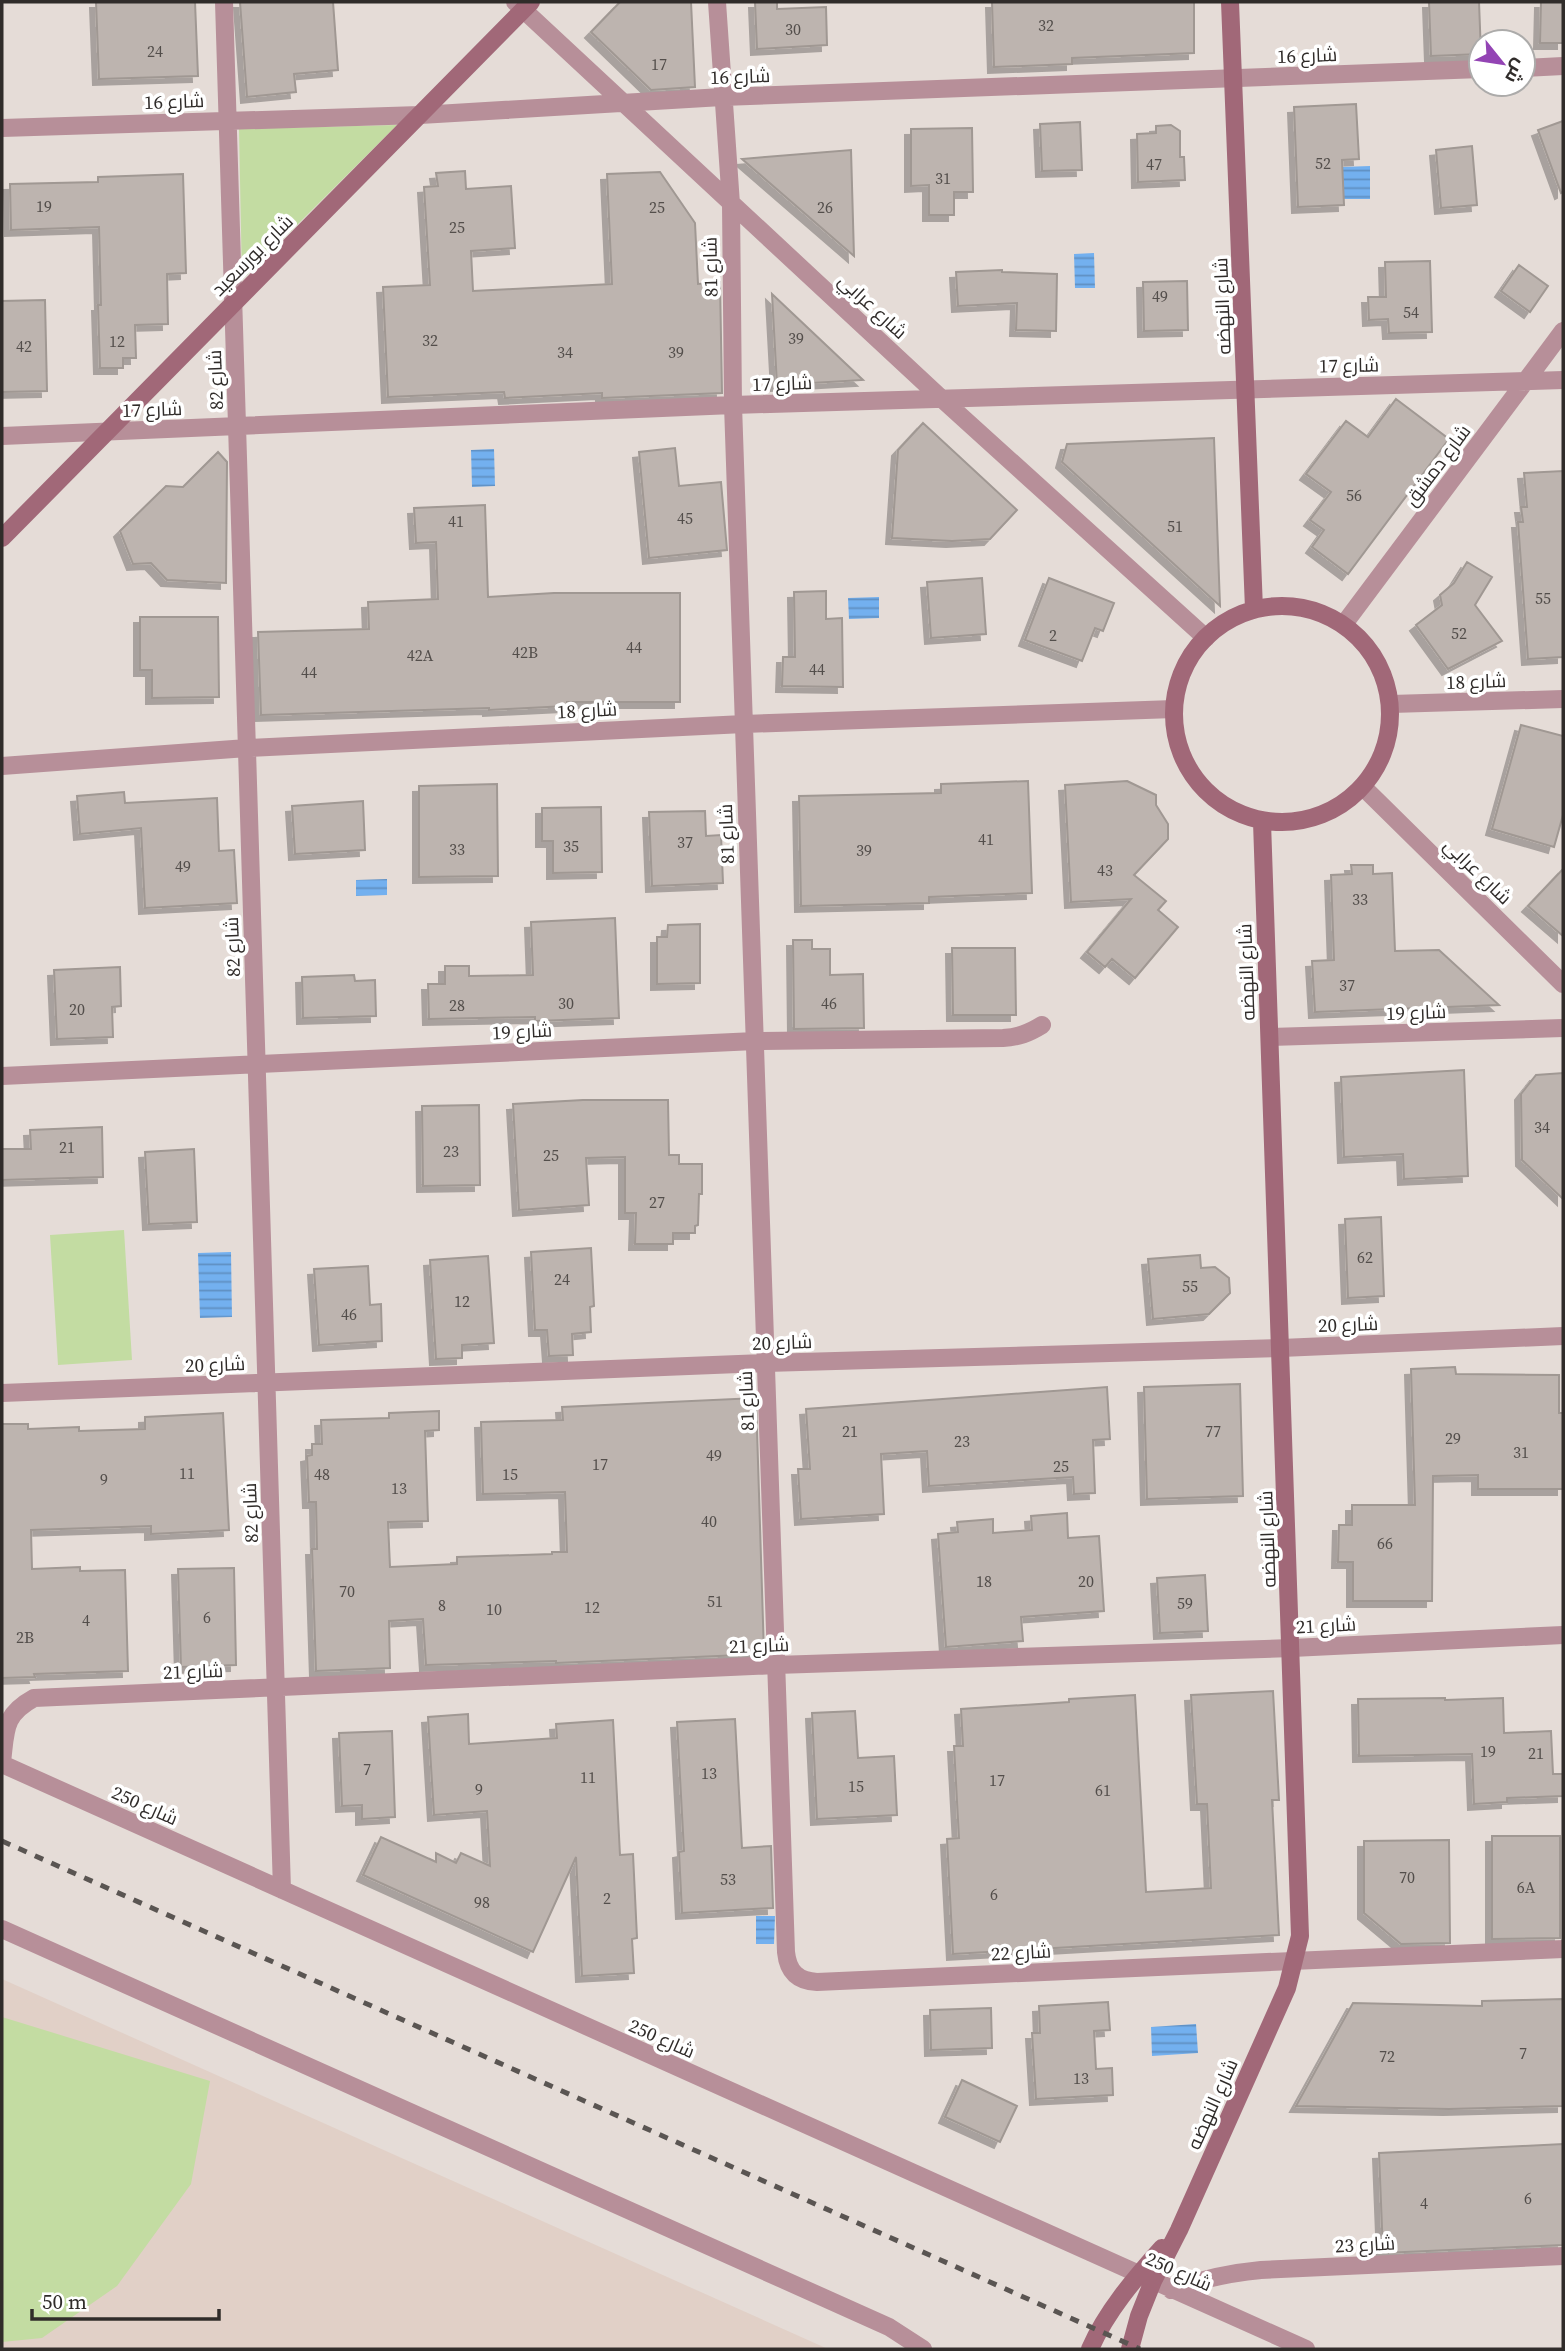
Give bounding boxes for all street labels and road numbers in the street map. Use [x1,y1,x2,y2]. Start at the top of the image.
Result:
street label: شارع 16 [1276,41,1338,70]
street label: شارع 16 [709,62,771,91]
street label: شارع 16 [143,87,205,116]
street label: شارع بورسعيد [205,208,299,302]
street label: شارع 81 [696,237,725,297]
street label: شارع النهضه [1207,257,1238,355]
street label: شارع عرابي [832,267,913,346]
street label: شارع 82 [201,349,230,411]
street label: شارع 17 [1319,351,1379,380]
street label: شارع 17 [751,369,813,398]
street label: شارع 17 [121,395,183,424]
street label: شارع دمشق [1398,419,1477,512]
street label: شارع 18 [1445,667,1507,696]
street label: شارع 18 [556,695,618,726]
street label: شارع 81 [712,803,741,865]
street label: شارع عرابي [1437,832,1518,911]
street label: شارع 82 [218,916,247,978]
street label: شارع النهضه [1231,923,1262,1021]
street label: شارع 19 [1385,998,1447,1027]
street label: شارع 19 [491,1016,553,1047]
street label: شارع 20 [1317,1310,1379,1339]
street label: شارع 20 [751,1328,813,1357]
street label: شارع 20 [184,1350,246,1379]
street label: شارع 81 [732,1370,761,1432]
street label: شارع 82 [236,1482,265,1544]
street label: شارع النهضه [1252,1490,1283,1588]
street label: شارع 21 [1295,1610,1357,1641]
street label: شارع 21 [728,1631,790,1660]
street label: شارع 21 [162,1657,224,1686]
street label: شارع 250 [107,1779,182,1832]
street label: شارع 22 [990,1937,1052,1968]
street label: شارع 250 [624,2012,699,2065]
street label: شارع النهضه [1180,2054,1244,2154]
street label: شارع 23 [1334,2229,1396,2260]
street label: شارع 250 [1141,2245,1216,2298]

